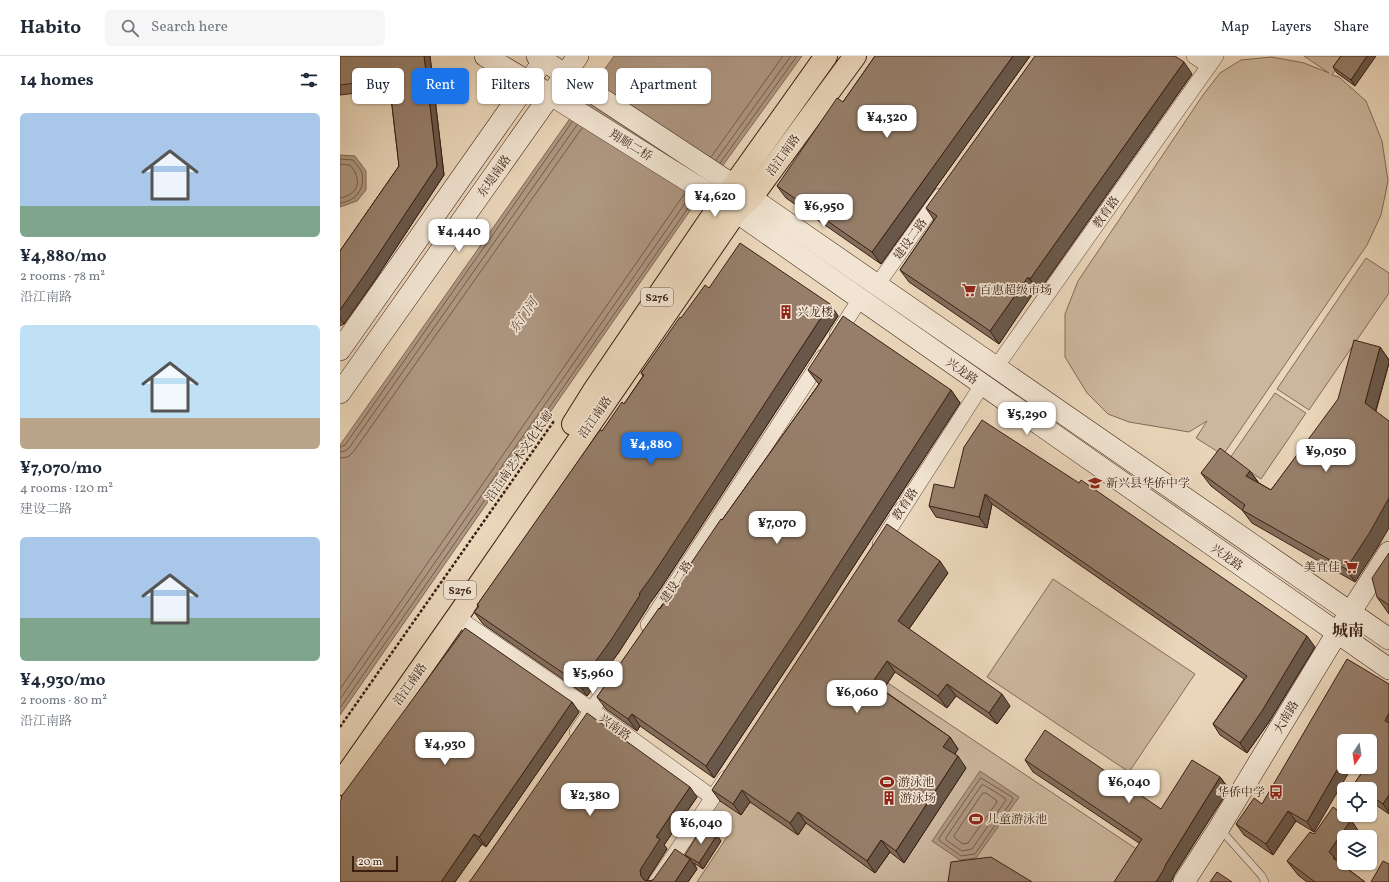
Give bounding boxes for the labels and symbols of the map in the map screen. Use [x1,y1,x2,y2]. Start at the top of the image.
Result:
pin: ¥4,320 [854,105,920,139]
street label: 翔顺二桥 [606,126,655,165]
street label: 沿江南路 [763,131,804,180]
street label: 东堤南路 [474,152,515,201]
pin: ¥4,620 [682,184,748,218]
street label: 教育路 [1090,193,1124,232]
pin: ¥6,950 [791,194,857,228]
street label: 建设二路 [890,215,931,264]
pin: ¥4,440 [426,219,492,253]
supermarket icon: 百惠超级市场 [961,282,977,298]
place label: 百惠超级市场 [980,283,1052,299]
road number: S276 [641,288,673,306]
water label: 东门河 [506,293,544,337]
building icon: 兴龙楼 [778,304,794,320]
place label: 兴龙楼 [797,305,833,321]
street label: 兴龙路 [942,355,981,389]
street label: 沿江南路 [575,393,616,442]
pin: ¥5,290 [994,402,1060,436]
street label: 沿江南艺术文化长廊 [482,408,557,505]
pin: ¥4,880 [618,432,684,466]
pin: ¥9,050 [1293,439,1359,473]
school or university icon: 新兴县华侨中学 [1087,475,1103,491]
place label: 新兴县华侨中学 [1106,476,1190,492]
street label: 教育路 [889,485,922,524]
pin: ¥7,070 [744,511,810,545]
street label: 兴龙路 [1207,541,1246,575]
street label: 建设二路 [657,558,697,607]
supermarket icon: 美宜佳 [1343,559,1359,575]
place label: 美宜佳 [1304,560,1340,576]
road number: S276 [444,581,476,599]
district label: 城南 [1332,621,1364,643]
street label: 沿江南路 [390,660,431,709]
pin: ¥5,960 [560,661,626,695]
pin: ¥6,060 [824,680,890,714]
street label: 大南路 [1271,698,1303,737]
street label: 兴南路 [595,711,634,745]
pin: ¥4,930 [412,732,478,766]
north arrow [1337,734,1377,774]
pin: ¥6,040 [1096,770,1162,804]
sports icon: 游泳池 [879,774,895,790]
place label: 游泳池 [898,775,934,791]
pin: ¥2,380 [557,783,623,817]
bus stop icon: 华侨中学 [1268,784,1284,800]
place label: 华侨中学 [1217,785,1265,801]
building icon: 游泳场 [881,790,897,806]
place label: 游泳场 [900,791,936,807]
pin: ¥6,040 [668,811,734,845]
sports icon: 儿童游泳池 [968,811,984,827]
place label: 儿童游泳池 [987,812,1047,828]
scale bar [352,854,398,873]

